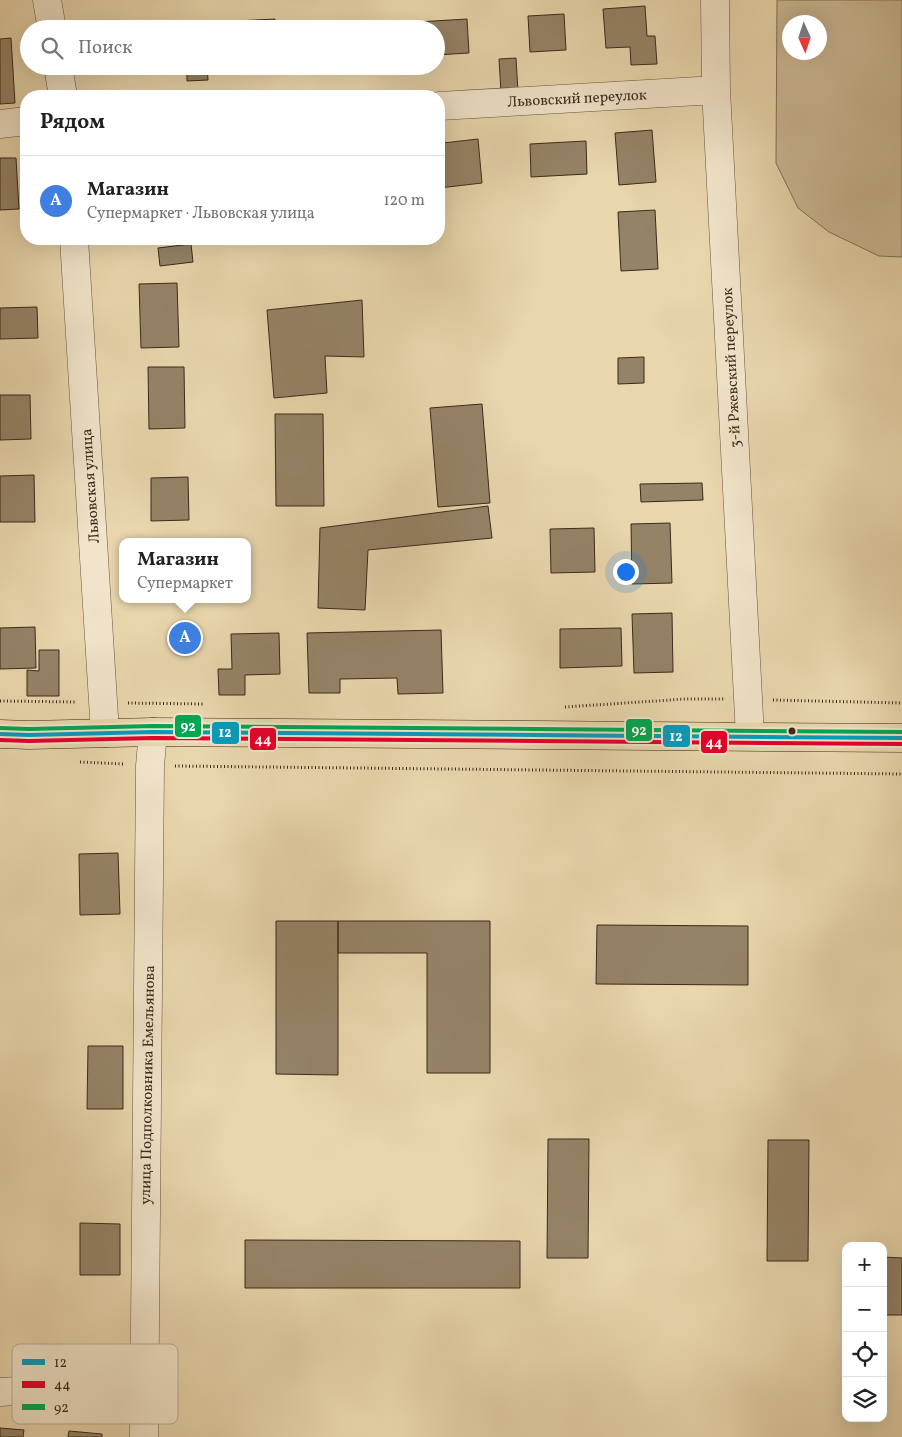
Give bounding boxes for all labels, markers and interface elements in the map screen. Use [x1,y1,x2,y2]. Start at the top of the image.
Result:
north arrow [782,15,827,60]
search box [20,20,445,75]
icon: search [38,34,66,62]
text: Поиск [78,35,132,61]
street label: Львовский переулок [507,85,647,114]
text: Рядом [40,108,105,137]
text: Магазин [87,177,169,203]
text: A [50,190,62,212]
text: 120 m [383,190,425,212]
text: Супермаркет · Львовская улица [87,203,315,225]
street label: 3-й Ржевский переулок [718,287,747,449]
street label: Львовская улица [77,428,106,544]
popup [119,538,251,603]
text: Магазин [137,547,219,573]
your location [613,559,639,585]
text: Супермаркет [137,573,233,595]
pin: A [169,619,201,657]
line badge: 92 [174,714,202,738]
text: 92 [180,718,196,737]
line badge: 92 [625,718,653,742]
line badge: 12 [211,721,240,745]
text: 92 [631,722,647,741]
text: 12 [219,724,231,743]
line badge: 12 [662,724,691,748]
unlabelled marker [787,726,797,736]
line badge: 44 [249,727,277,751]
text: 12 [670,728,682,747]
line badge: 44 [700,730,728,754]
text: 44 [255,731,272,750]
text: 44 [706,734,723,753]
street label: улица Подполковника Емельянова [136,965,161,1205]
map controls [842,1242,887,1422]
button: + [842,1242,887,1287]
button: − [842,1287,887,1332]
button: locate [842,1332,887,1377]
legend [12,1344,178,1424]
text: 12 [54,1354,67,1373]
text: 44 [54,1376,71,1395]
button: layers [842,1377,887,1422]
text: 92 [54,1399,69,1418]

